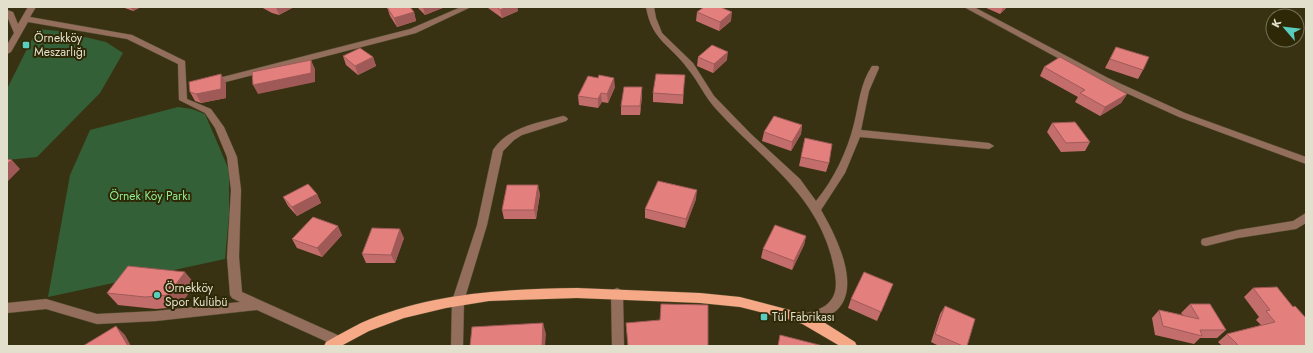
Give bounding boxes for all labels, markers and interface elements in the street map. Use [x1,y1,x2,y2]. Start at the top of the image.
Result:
north arrow [1265,8,1305,48]
text: K [1267,16,1285,30]
place label: Örnekköy Meszarlığı [34,29,86,61]
marker: Örnekköy Meszarlığı [21,40,31,50]
park label: Örnek Köy Parkı [109,187,191,205]
place label: Örnekköy Spor Kulübü [165,279,228,311]
marker: Örnekköy Spor Kulübü [152,290,162,300]
place label: Tül Fabrikası [772,308,835,326]
marker: Tül Fabrikası [759,312,769,322]

